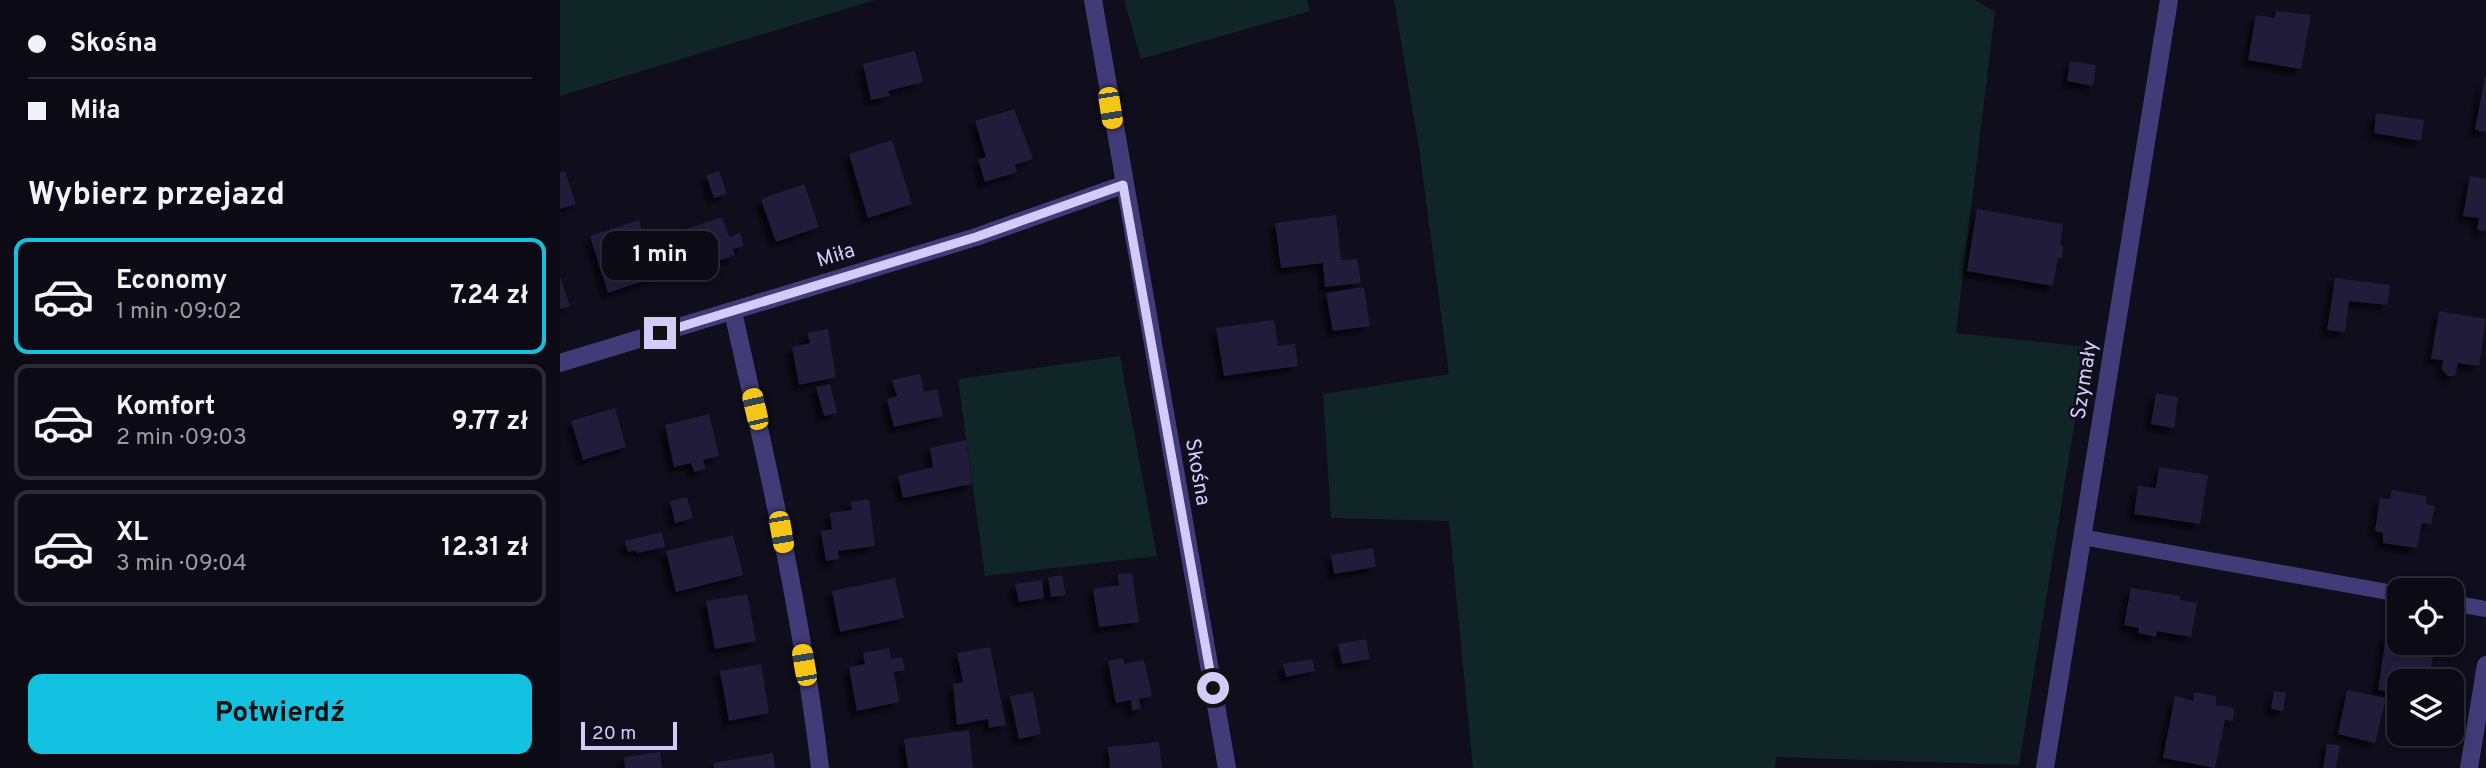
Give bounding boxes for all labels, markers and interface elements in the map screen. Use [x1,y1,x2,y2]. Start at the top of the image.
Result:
text: Skośna [70,28,157,61]
car [1097,86,1124,130]
text: Miła [70,95,120,128]
text: Wybierz przejazd [28,176,285,216]
callout: 1 min [602,232,718,280]
street label: Miła [814,237,858,275]
text: 1 min [632,241,688,270]
icon: car [32,265,95,328]
text: Economy [116,265,227,298]
text: 7.24 zł [450,280,528,313]
text: 1 min · 09:02 [116,298,242,327]
route end [644,317,676,349]
street label: Szymały [2065,338,2105,422]
car [741,386,770,432]
icon: car [32,391,95,454]
text: Komfort [116,391,215,424]
text: 9.77 zł [452,406,528,439]
text: 2 min · 09:03 [116,424,247,453]
street label: Skośna [1178,436,1216,508]
car [768,509,795,555]
icon: car [32,517,95,580]
text: XL [116,517,148,550]
text: 12.31 zł [441,532,528,565]
text: 3 min · 09:04 [116,550,247,579]
map controls [2387,578,2464,746]
button: locate [2387,578,2464,655]
car [791,642,818,688]
button: layers [2387,669,2464,746]
route start [1197,672,1229,704]
button: Potwierdź [28,674,532,754]
scale bar [581,719,677,751]
text: 20 m [592,722,636,746]

